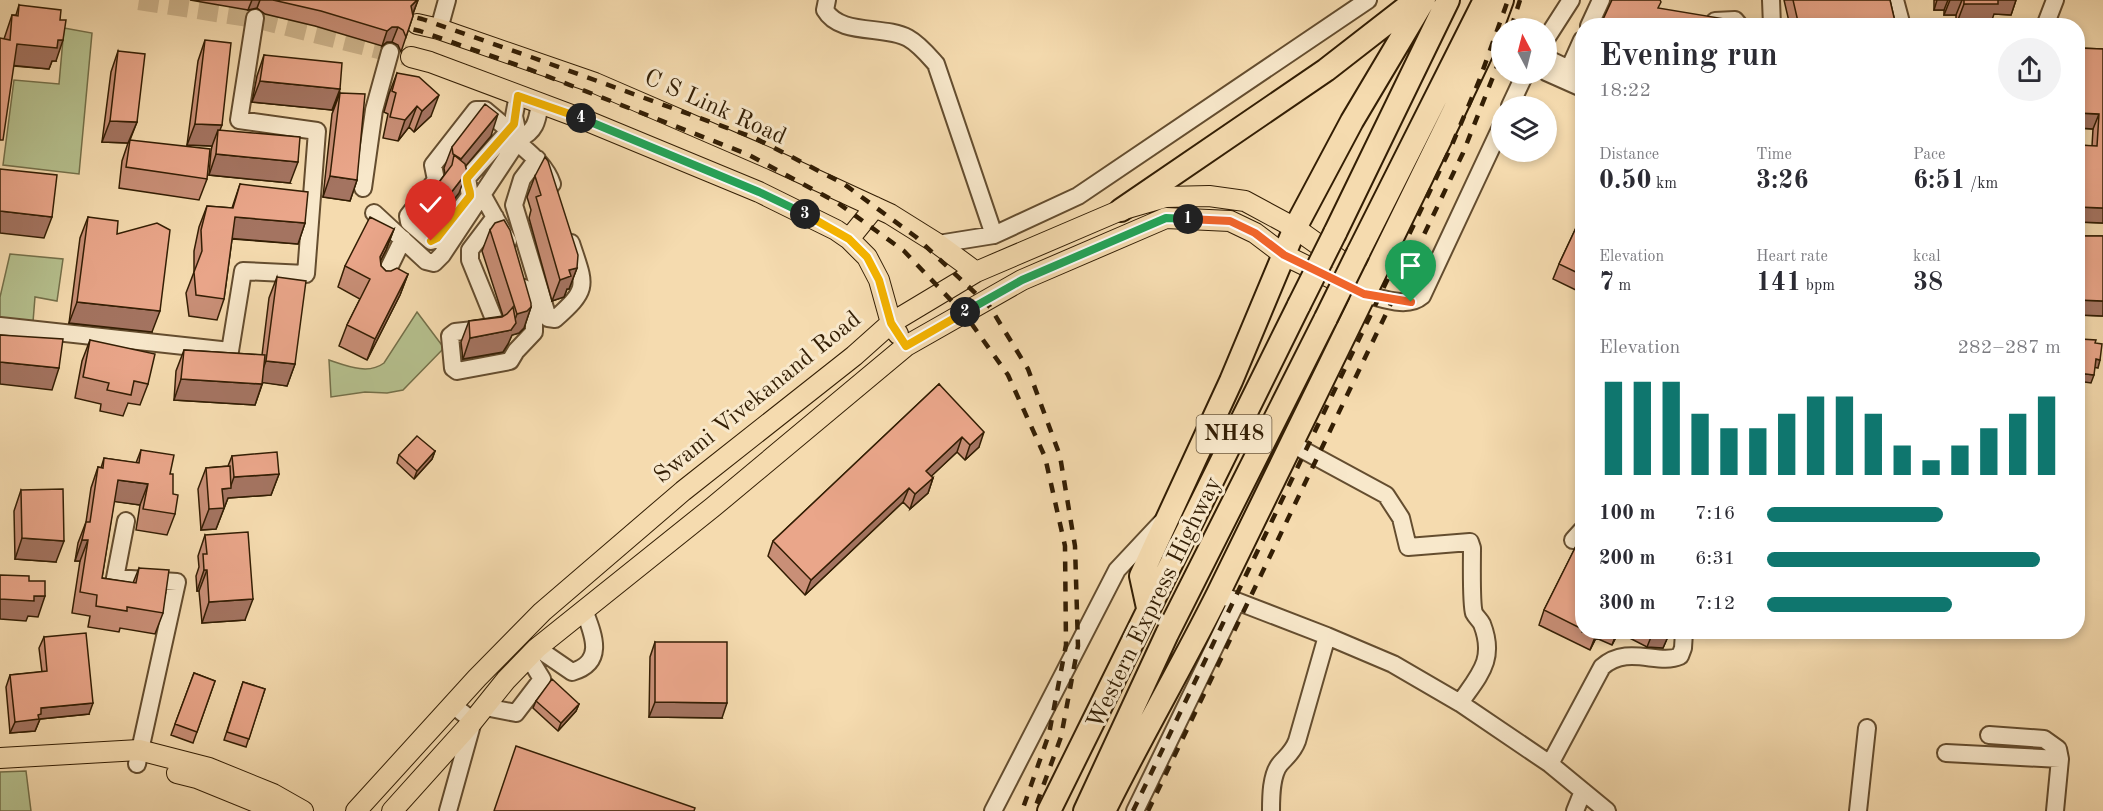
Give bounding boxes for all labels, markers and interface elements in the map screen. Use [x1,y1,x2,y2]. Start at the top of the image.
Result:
north arrow [1491,18,1557,84]
map controls [1491,18,1557,162]
button: share [1998,38,2061,101]
text: Evening run [1599,40,1778,73]
street label: C S Link Road [640,66,790,150]
text: 18:22 [1599,81,1651,101]
button: layers [1491,96,1557,162]
pin: 4 [566,103,596,133]
text: 4 [576,110,586,126]
text: Distance [1599,147,1659,163]
text: Time [1756,147,1792,163]
text: Pace [1913,147,1945,163]
text: 0.50 [1599,168,1652,194]
text: 3:26 [1756,168,1809,194]
text: 6:51 [1913,168,1966,194]
text: km [1652,176,1677,192]
text: /km [1966,176,1998,192]
pin [405,179,456,241]
icon: check [414,188,447,221]
pin: 3 [790,199,820,229]
pin: 1 [1173,204,1203,234]
text: 3 [800,206,810,222]
text: 1 [1183,211,1193,227]
pin [1385,240,1436,302]
icon: arrive [1394,249,1427,282]
text: Elevation [1599,249,1664,265]
text: Heart rate [1756,249,1828,265]
text: kcal [1913,249,1941,265]
text: 7 [1599,270,1614,296]
text: 141 [1756,270,1801,296]
text: 38 [1913,270,1943,296]
text: m [1614,278,1631,294]
text: bpm [1801,278,1835,294]
pin: 2 [950,297,980,327]
text: 2 [960,304,970,320]
street label: Swami Vivekanand Road [650,307,866,489]
text: Elevation [1599,338,1680,358]
text: 282–287 m [1958,338,2061,358]
road number: NH48 [1196,415,1272,453]
street label: Western Express Highway [1083,473,1227,733]
text: 100 m [1599,504,1655,524]
text: 7:16 [1695,504,1735,524]
text: 200 m [1599,549,1655,569]
text: 6:31 [1695,549,1735,569]
text: 300 m [1599,594,1655,614]
text: 7:12 [1695,594,1735,614]

